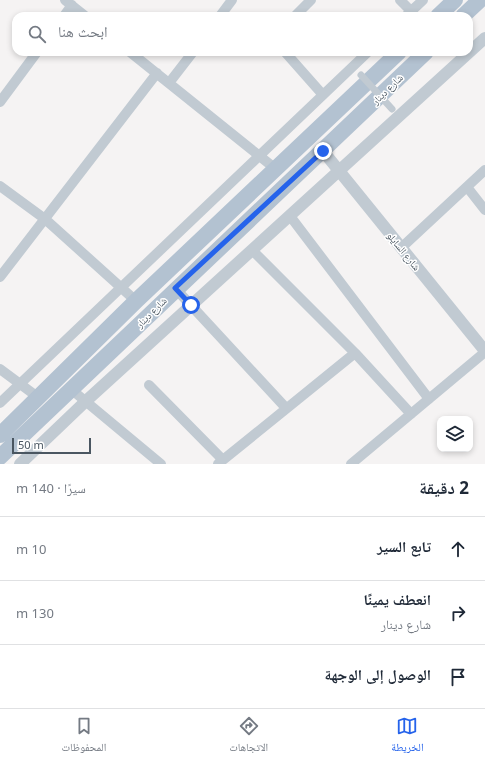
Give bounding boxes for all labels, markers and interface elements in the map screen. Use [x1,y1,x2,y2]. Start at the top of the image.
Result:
search box [12,12,473,56]
text: ابحث هنا [58,21,108,41]
icon: search [26,23,48,45]
street label: شارع دينار [368,70,406,108]
route end [314,142,332,160]
street label: شارع السايلو [384,229,424,274]
street label: شارع دينار [132,293,170,331]
route start [182,296,200,314]
map controls [437,416,473,452]
button: layers [437,416,473,452]
scale bar [12,436,91,455]
text: 50 m [18,437,44,452]
text: 2 دقيقة [419,476,469,499]
text: سيرًا · 140 m [16,479,86,497]
text: تابع السير [377,536,431,556]
icon: ahead [447,538,469,560]
text: 10 m [16,540,46,558]
text: انعطف يمينًا [363,589,431,609]
icon: right [447,602,469,624]
text: 130 m [16,604,54,622]
text: شارع دينار [381,615,431,633]
text: الوصول إلى الوجهة [325,664,431,684]
icon: arrive [447,666,469,688]
tab: المحفوظات [61,715,106,758]
tab: الاتجاهات [229,715,268,758]
tab: الخريطة [391,715,424,758]

